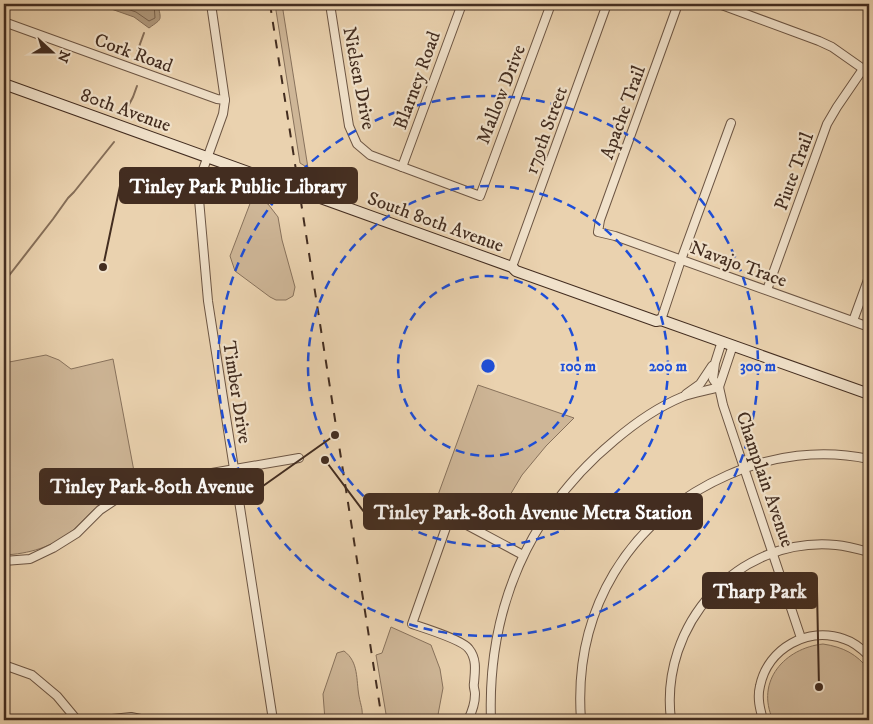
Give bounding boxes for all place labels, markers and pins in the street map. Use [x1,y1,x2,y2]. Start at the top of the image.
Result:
callout: Tinley Park Public Library [120,168,357,203]
centre of rings [479,357,497,375]
callout: Tinley Park-80th Avenue [40,469,263,504]
callout: Tinley Park-80th Avenue Metra Station [364,494,702,529]
callout: Tharp Park [703,573,817,608]

